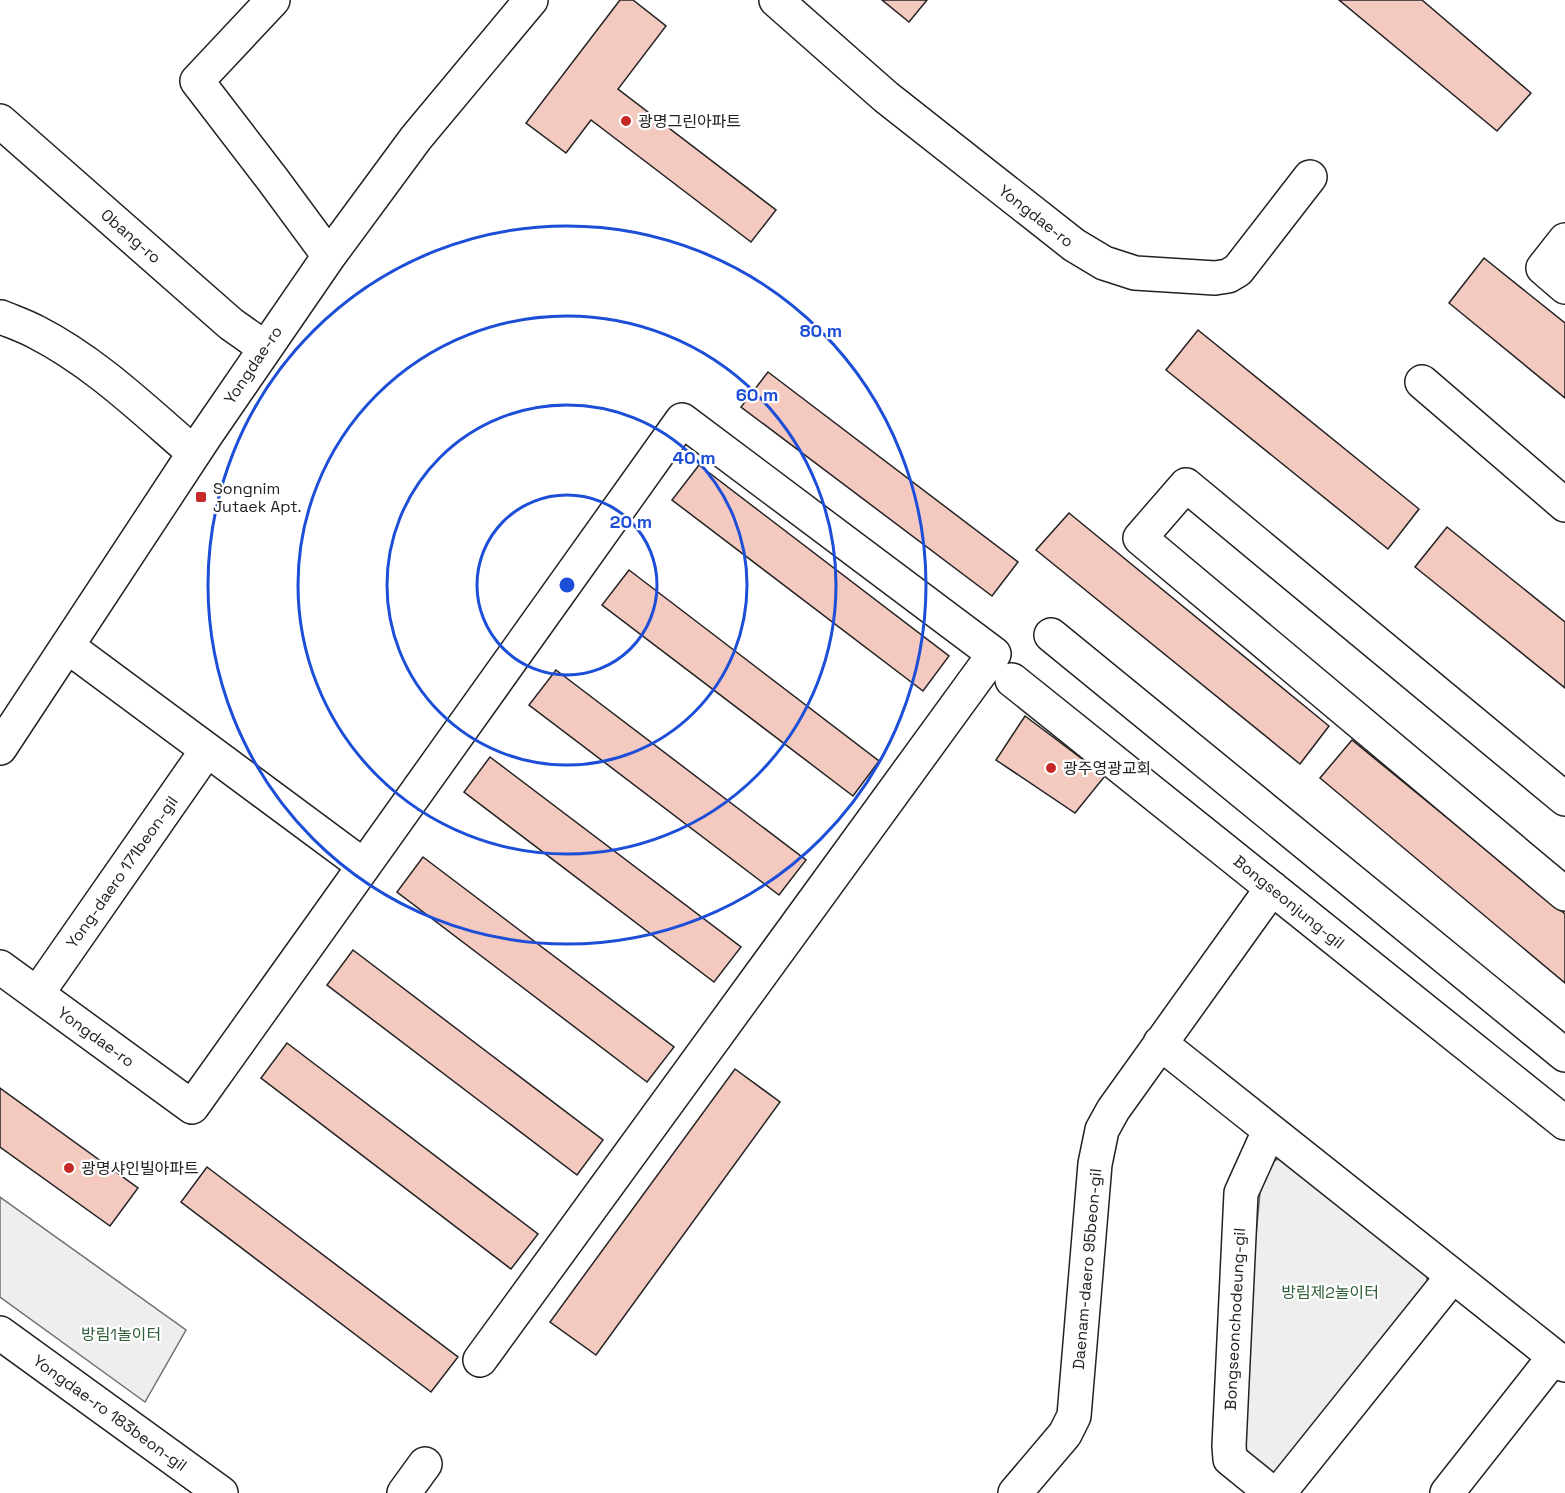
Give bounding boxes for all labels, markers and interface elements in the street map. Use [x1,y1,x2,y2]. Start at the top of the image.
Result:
place label: 광명그린아파트 [638,111,741,132]
marker: 광명그린아파트 [619,114,633,128]
street label: Yongdae-ro [994,180,1078,252]
street label: Obang-ro [96,204,166,268]
text: 80 m [800,319,842,342]
street label: Yongdae-ro [219,322,287,408]
text: 60 m [736,383,778,406]
text: 40 m [672,446,716,469]
place label: Songnim Jutaek Apt. [213,478,302,517]
marker: Songnim Jutaek Apt. [194,490,208,504]
text: 20 m [610,510,652,533]
centre of rings [557,575,577,595]
place label: 광주영광교회 [1063,758,1151,779]
marker: 광주영광교회 [1044,761,1058,775]
street label: Yong-daero 171beon-gil [61,792,183,952]
street label: Bongseonjung-gil [1229,851,1349,953]
street label: Yongdae-ro [53,1002,139,1072]
place label: 광명샤인빌아파트 [81,1158,199,1179]
marker: 광명샤인빌아파트 [62,1161,76,1175]
street label: Daenam-daero 95beon-gil [1068,1168,1106,1370]
street label: Bongseonchodeung-gil [1220,1227,1250,1411]
park label: 방림제2놀이터 [1281,1282,1379,1303]
park label: 방림1놀이터 [81,1324,161,1345]
street label: Yongdae-ro 183beon-gil [29,1350,191,1476]

